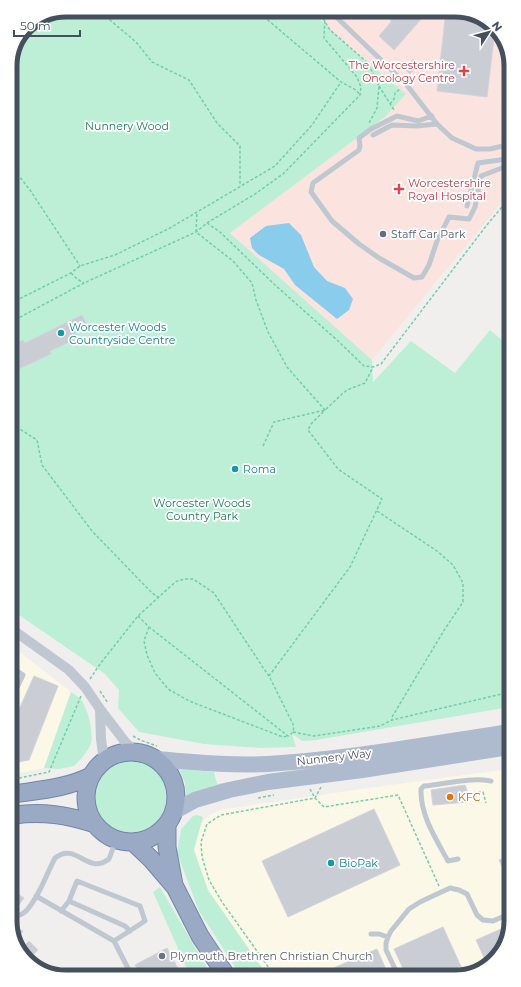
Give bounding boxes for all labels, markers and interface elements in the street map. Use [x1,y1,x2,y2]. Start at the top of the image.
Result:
scale bar [14,12,80,38]
north arrow [469,12,509,52]
text: 50 m [20,18,51,33]
text: N [489,18,505,34]
place label: The Worcestershire Oncology Centre [349,58,455,85]
marker: The Worcestershire Oncology Centre [458,65,470,77]
park label: Nunnery Wood [85,119,169,133]
place label: Worcestershire Royal Hospital [408,176,491,203]
marker: Worcestershire Royal Hospital [393,183,405,195]
place label: Staff Car Park [391,227,466,241]
marker: Staff Car Park [378,229,388,239]
place label: Worcester Woods Countryside Centre [69,320,176,347]
marker: Worcester Woods Countryside Centre [56,328,66,338]
place label: Roma [243,462,276,476]
marker: Roma [230,464,240,474]
park label: Worcester Woods Country Park [153,496,251,523]
street label: Nunnery Way [296,745,372,769]
place label: KFC [458,790,481,804]
marker: KFC [445,792,455,802]
place label: BioPak [339,856,378,870]
marker: BioPak [326,858,336,868]
place label: Plymouth Brethren Christian Church [170,949,372,963]
marker: Plymouth Brethren Christian Church [157,951,167,961]

